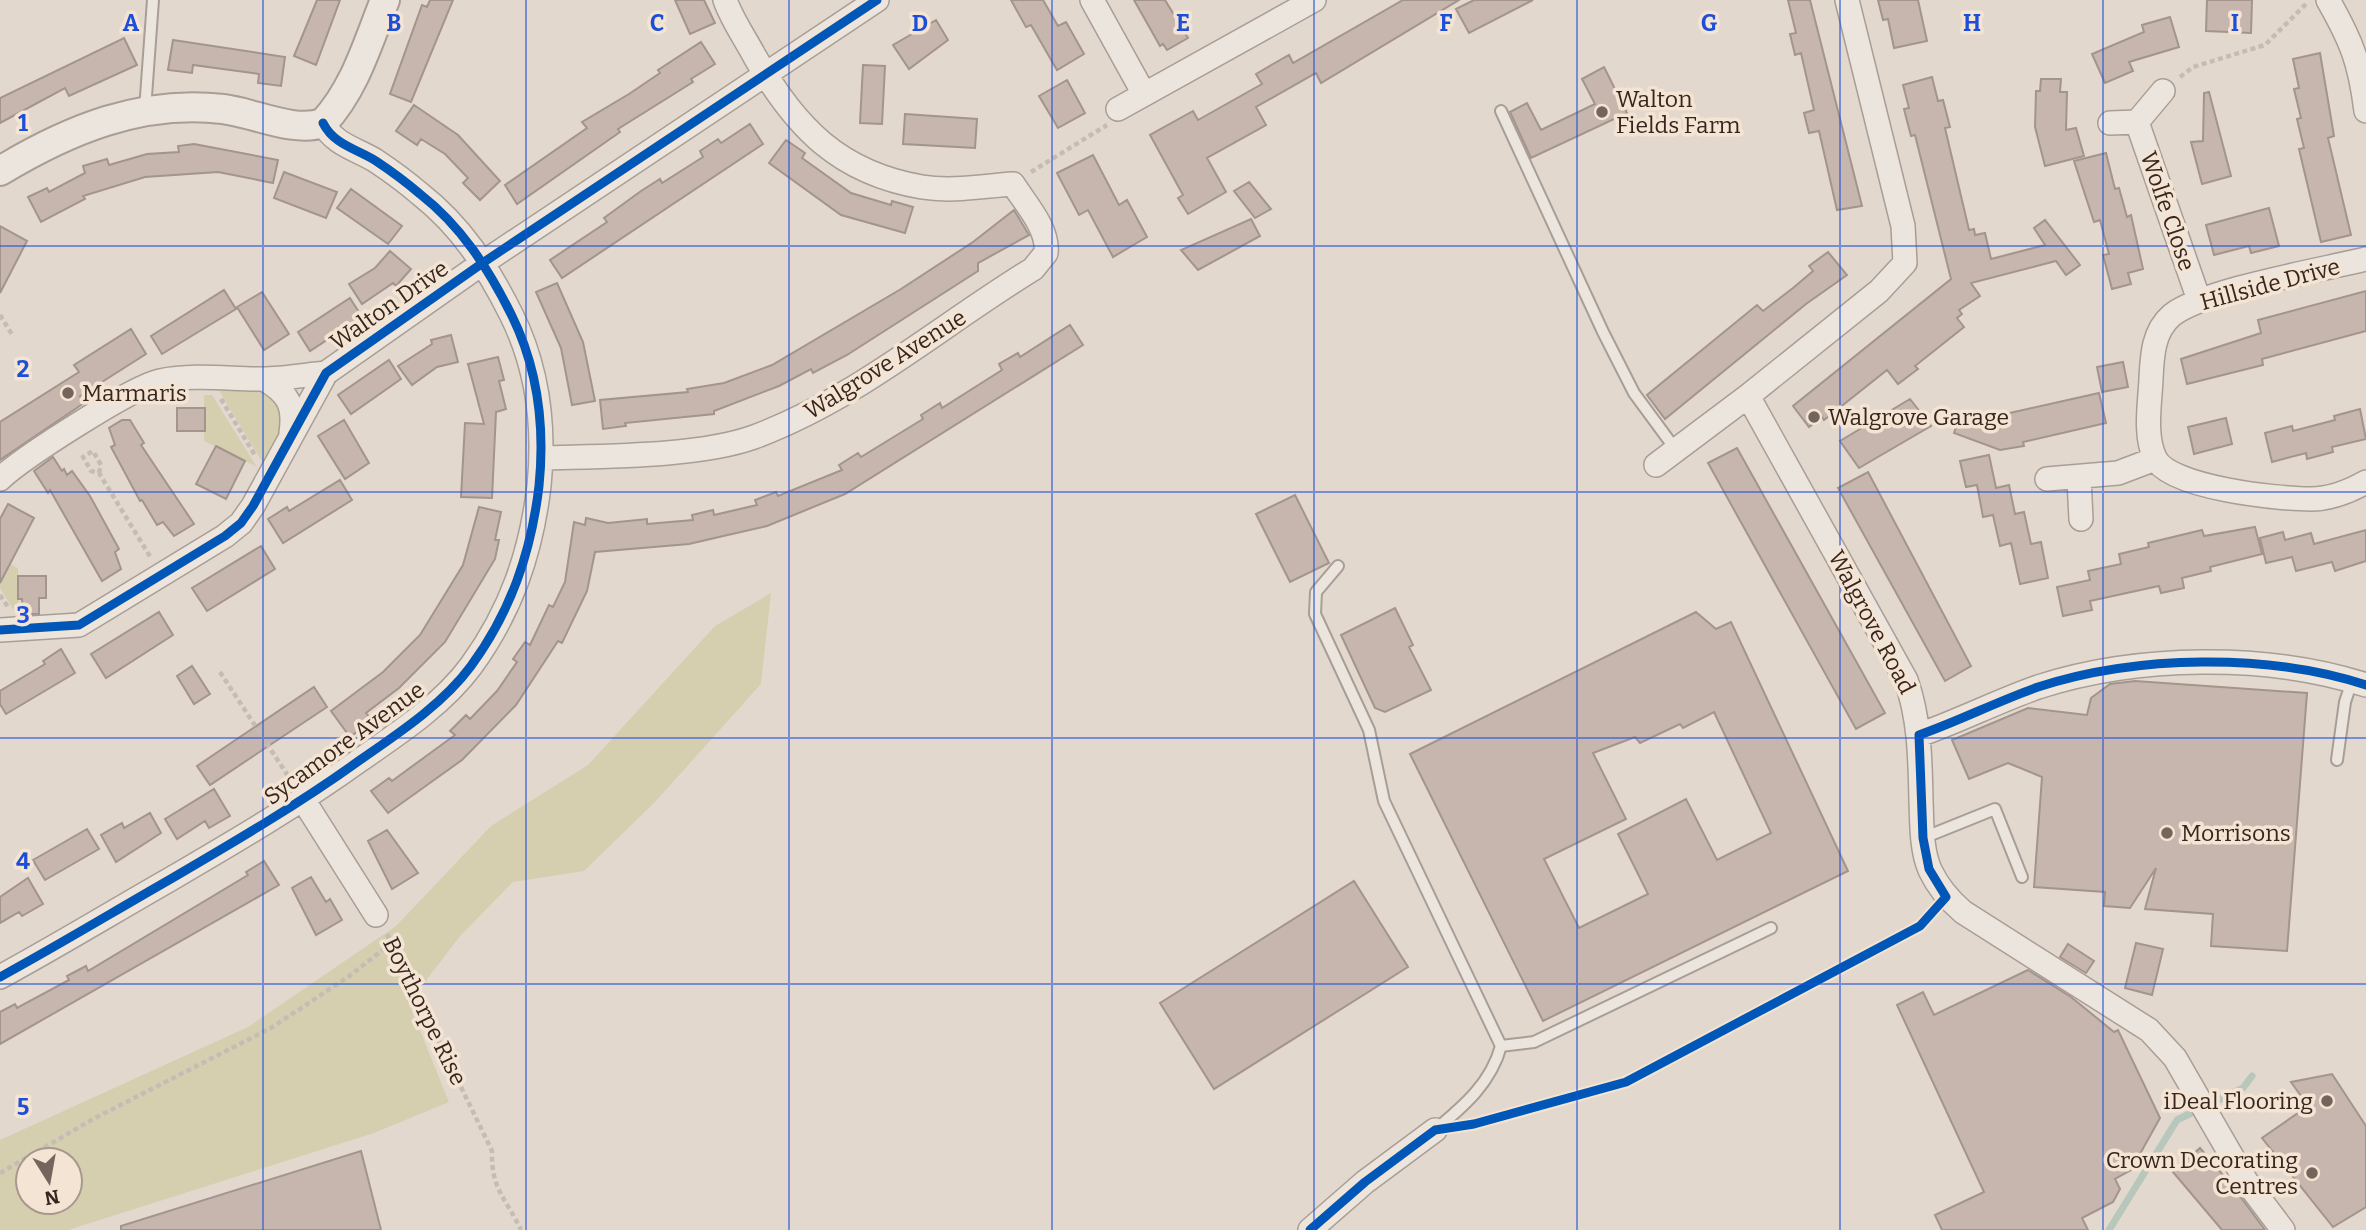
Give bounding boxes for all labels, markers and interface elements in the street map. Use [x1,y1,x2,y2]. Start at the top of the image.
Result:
text: A [123,9,140,37]
text: B [387,9,401,37]
text: C [650,9,664,37]
text: D [912,9,928,37]
text: E [1176,9,1190,37]
text: F [1440,9,1453,37]
text: G [1701,9,1718,37]
text: H [1963,9,1981,37]
text: I [2231,9,2239,37]
place label: Walton Fields Farm [1616,85,1741,139]
marker: Walton Fields Farm [1594,104,1610,120]
text: 1 [18,109,28,137]
street label: Wolfe Close [2135,148,2201,274]
street label: Hillside Drive [2197,252,2343,316]
street label: Walton Drive [324,254,454,356]
street label: Walgrove Avenue [799,303,971,425]
text: 2 [17,355,30,383]
place label: Marmaris [82,379,187,407]
marker: Marmaris [60,385,76,401]
place label: Walgrove Garage [1828,403,2009,431]
marker: Walgrove Garage [1806,409,1822,425]
street label: Walgrove Road [1822,545,1922,699]
text: 3 [16,601,30,629]
street label: Sycamore Avenue [258,675,430,811]
place label: Morrisons [2181,819,2291,847]
marker: Morrisons [2159,825,2175,841]
text: 4 [16,847,30,875]
street label: Boythorpe Rise [377,932,473,1090]
place label: iDeal Flooring [2164,1087,2313,1115]
text: 5 [17,1093,29,1121]
marker: iDeal Flooring [2319,1093,2335,1109]
north arrow [14,1146,84,1216]
place label: Crown Decorating Centres [2106,1146,2298,1200]
marker: Crown Decorating Centres [2304,1165,2320,1181]
text: N [42,1185,62,1210]

